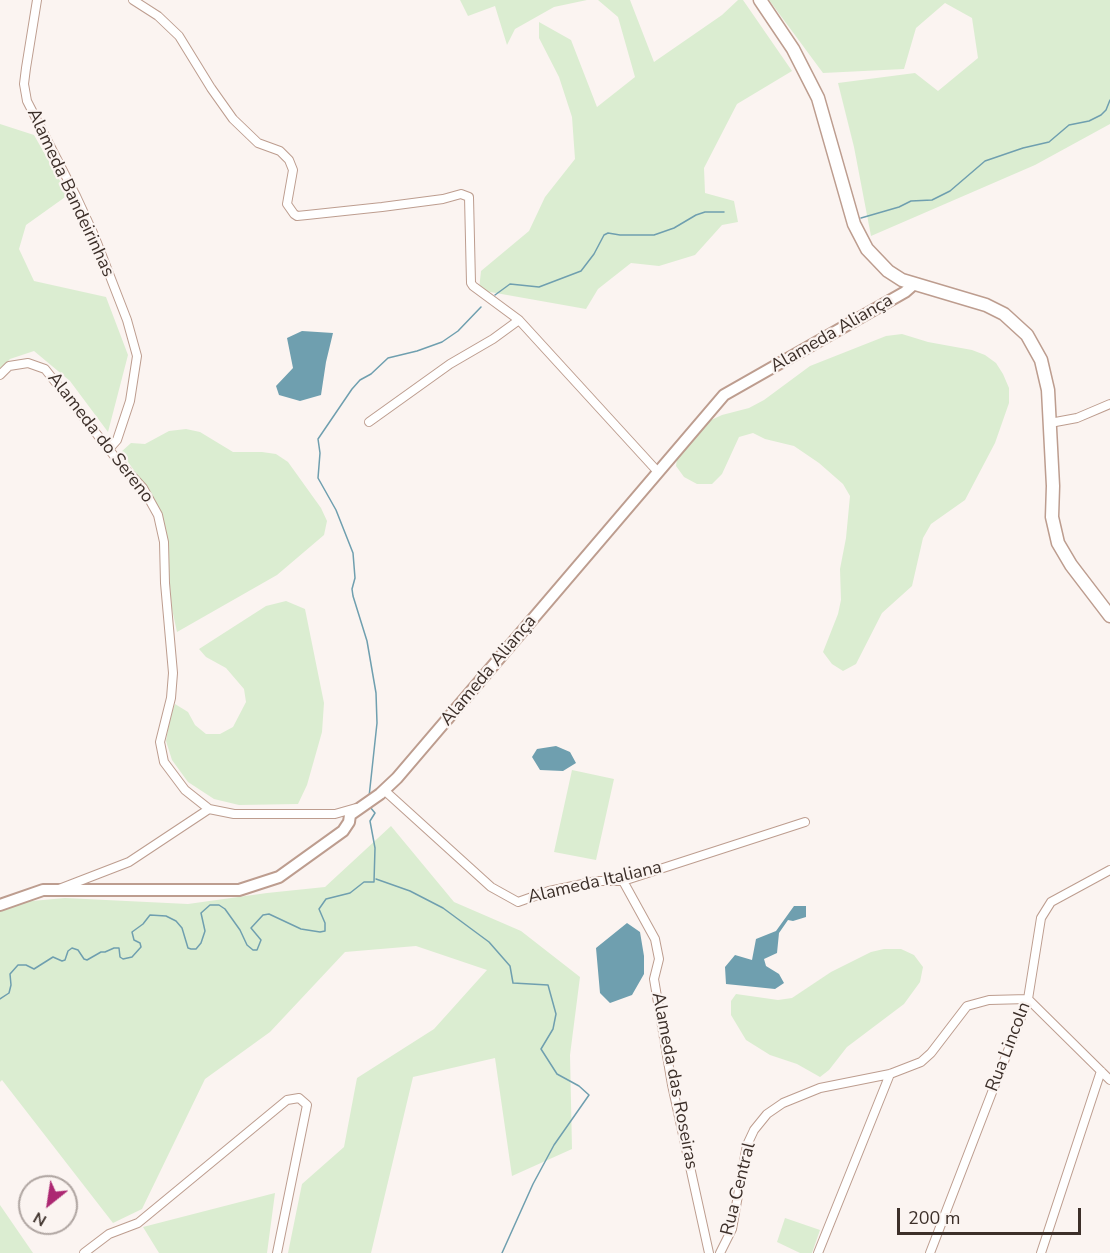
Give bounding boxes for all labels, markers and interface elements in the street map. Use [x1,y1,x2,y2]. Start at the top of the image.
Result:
street label: Alameda Bandeirinhas [22,105,118,281]
street label: Alameda Aliança [767,290,897,378]
street label: Alameda do Sereno [42,368,158,508]
street label: Alameda Aliança [436,611,542,731]
street label: Alameda Italiana [526,857,664,909]
street label: Alameda das Roseiras [646,991,702,1171]
street label: Rua Lincoln [982,999,1036,1095]
street label: Rua Central [717,1140,761,1238]
north arrow [18,1175,78,1235]
scale bar [900,1196,1084,1234]
text: N [29,1206,51,1231]
text: 200 m [908,1206,960,1230]

